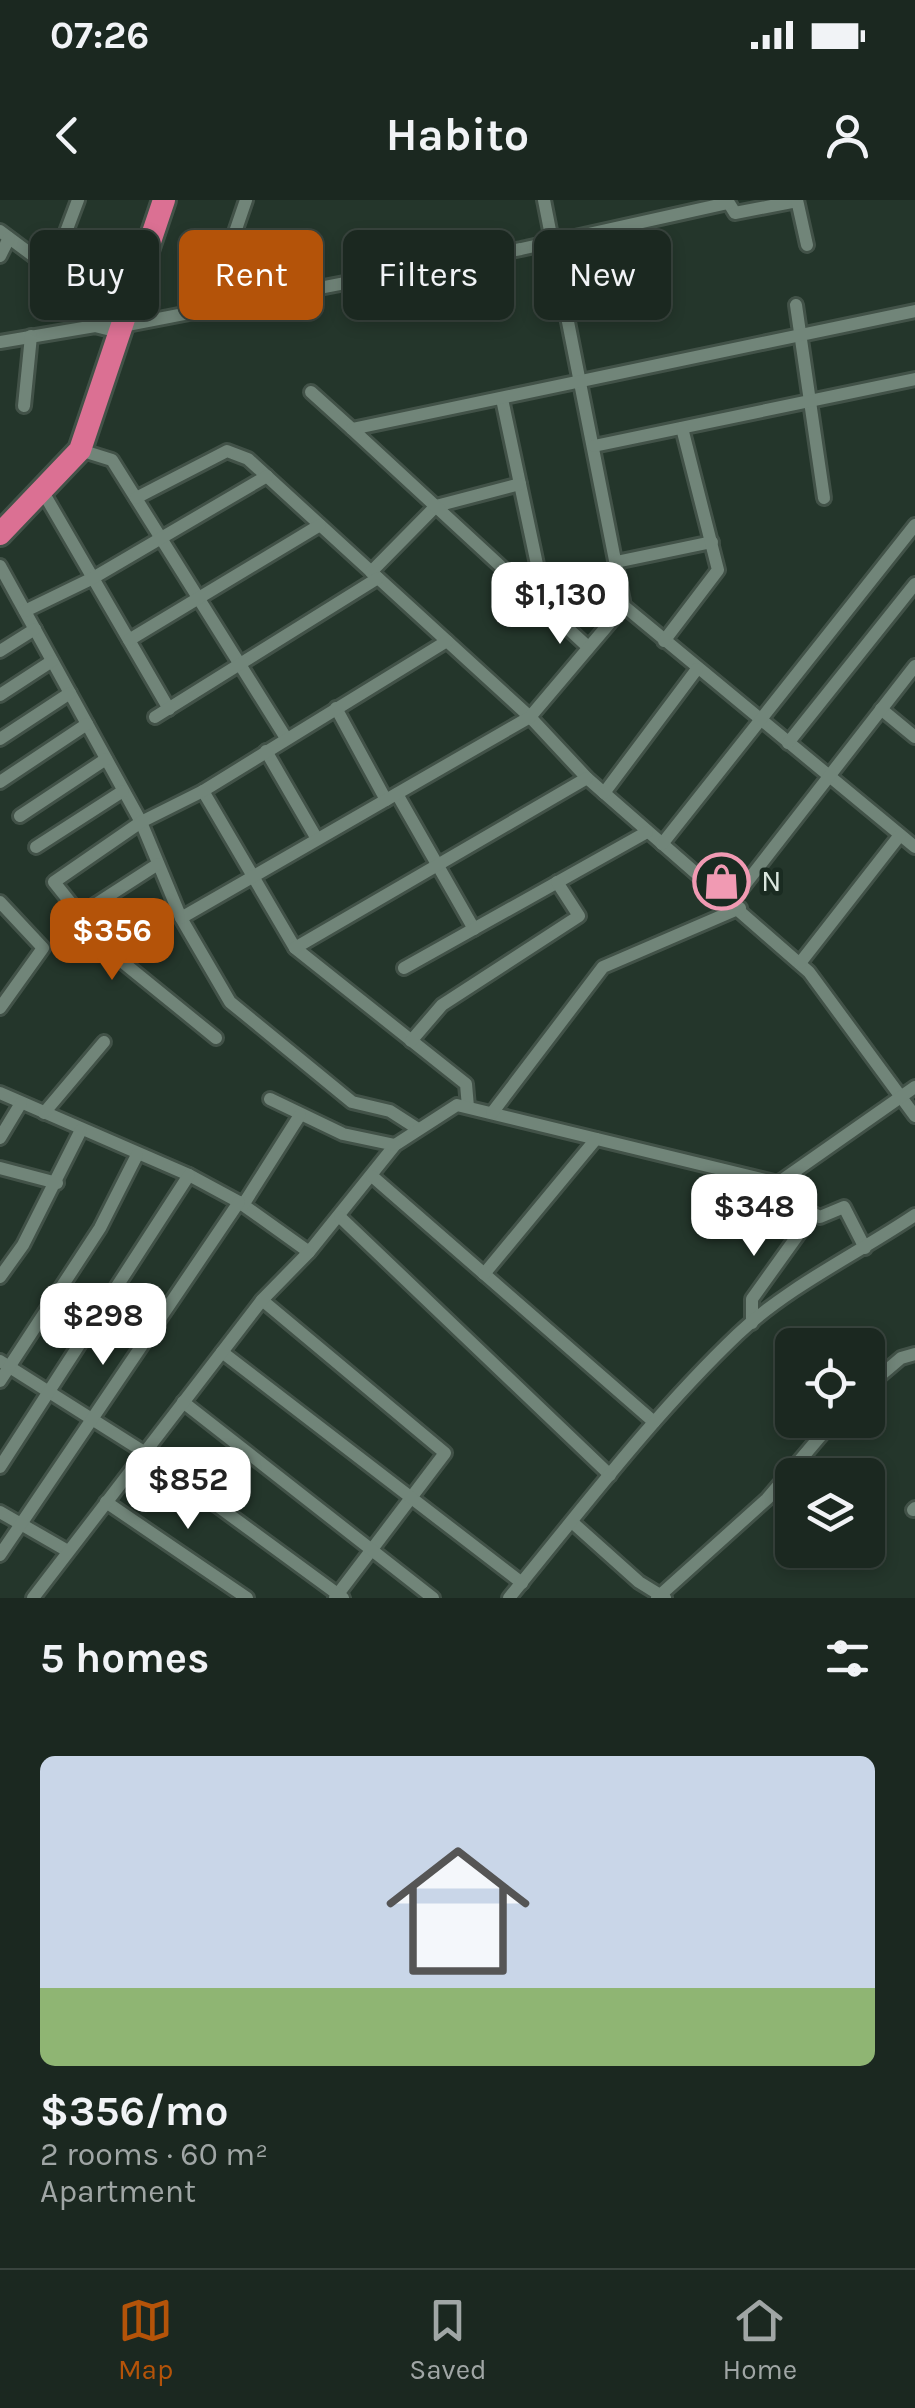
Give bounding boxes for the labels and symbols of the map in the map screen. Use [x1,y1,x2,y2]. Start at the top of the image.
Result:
pin: $1,130 [479,562,641,647]
shop icon: N [692,851,752,911]
place label: N [761,863,782,899]
pin: $356 [53,898,171,983]
pin: $348 [695,1174,813,1259]
pin: $298 [44,1283,162,1368]
pin: $852 [129,1447,247,1532]

